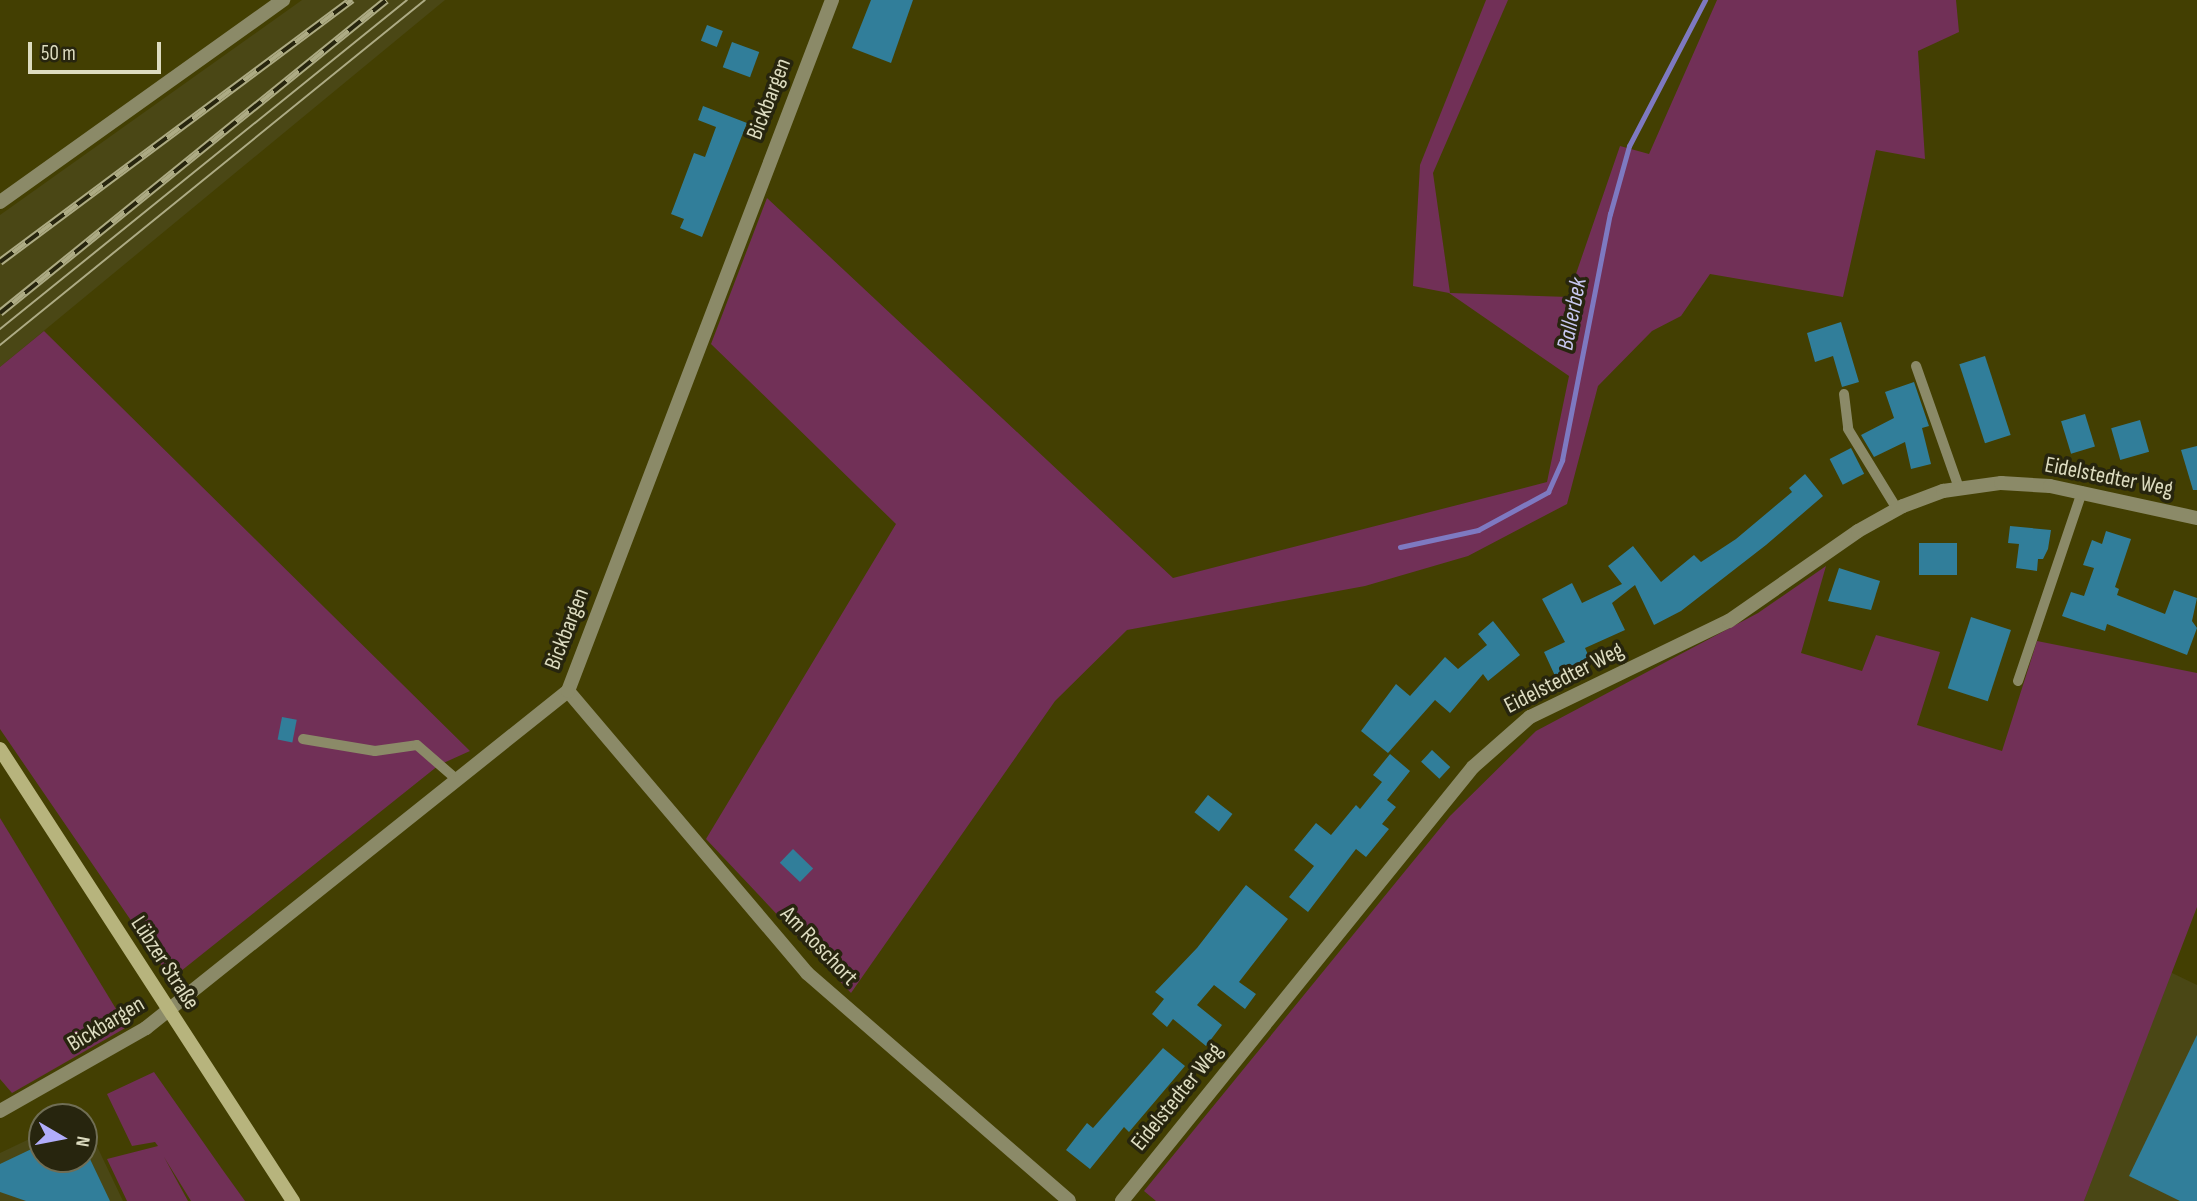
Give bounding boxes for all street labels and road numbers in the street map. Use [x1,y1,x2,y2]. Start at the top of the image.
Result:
street label: Bickbargen [741,54,797,144]
street label: Eidelstedter Weg [2042,451,2176,503]
street label: Bickbargen [539,584,595,674]
street label: Eidelstedter Weg [1500,636,1628,720]
street label: Am Roschort [775,901,863,991]
street label: Lübzer Straße [125,911,205,1015]
street label: Bickbargen [62,990,150,1058]
street label: Eidelstedter Weg [1125,1038,1229,1156]

